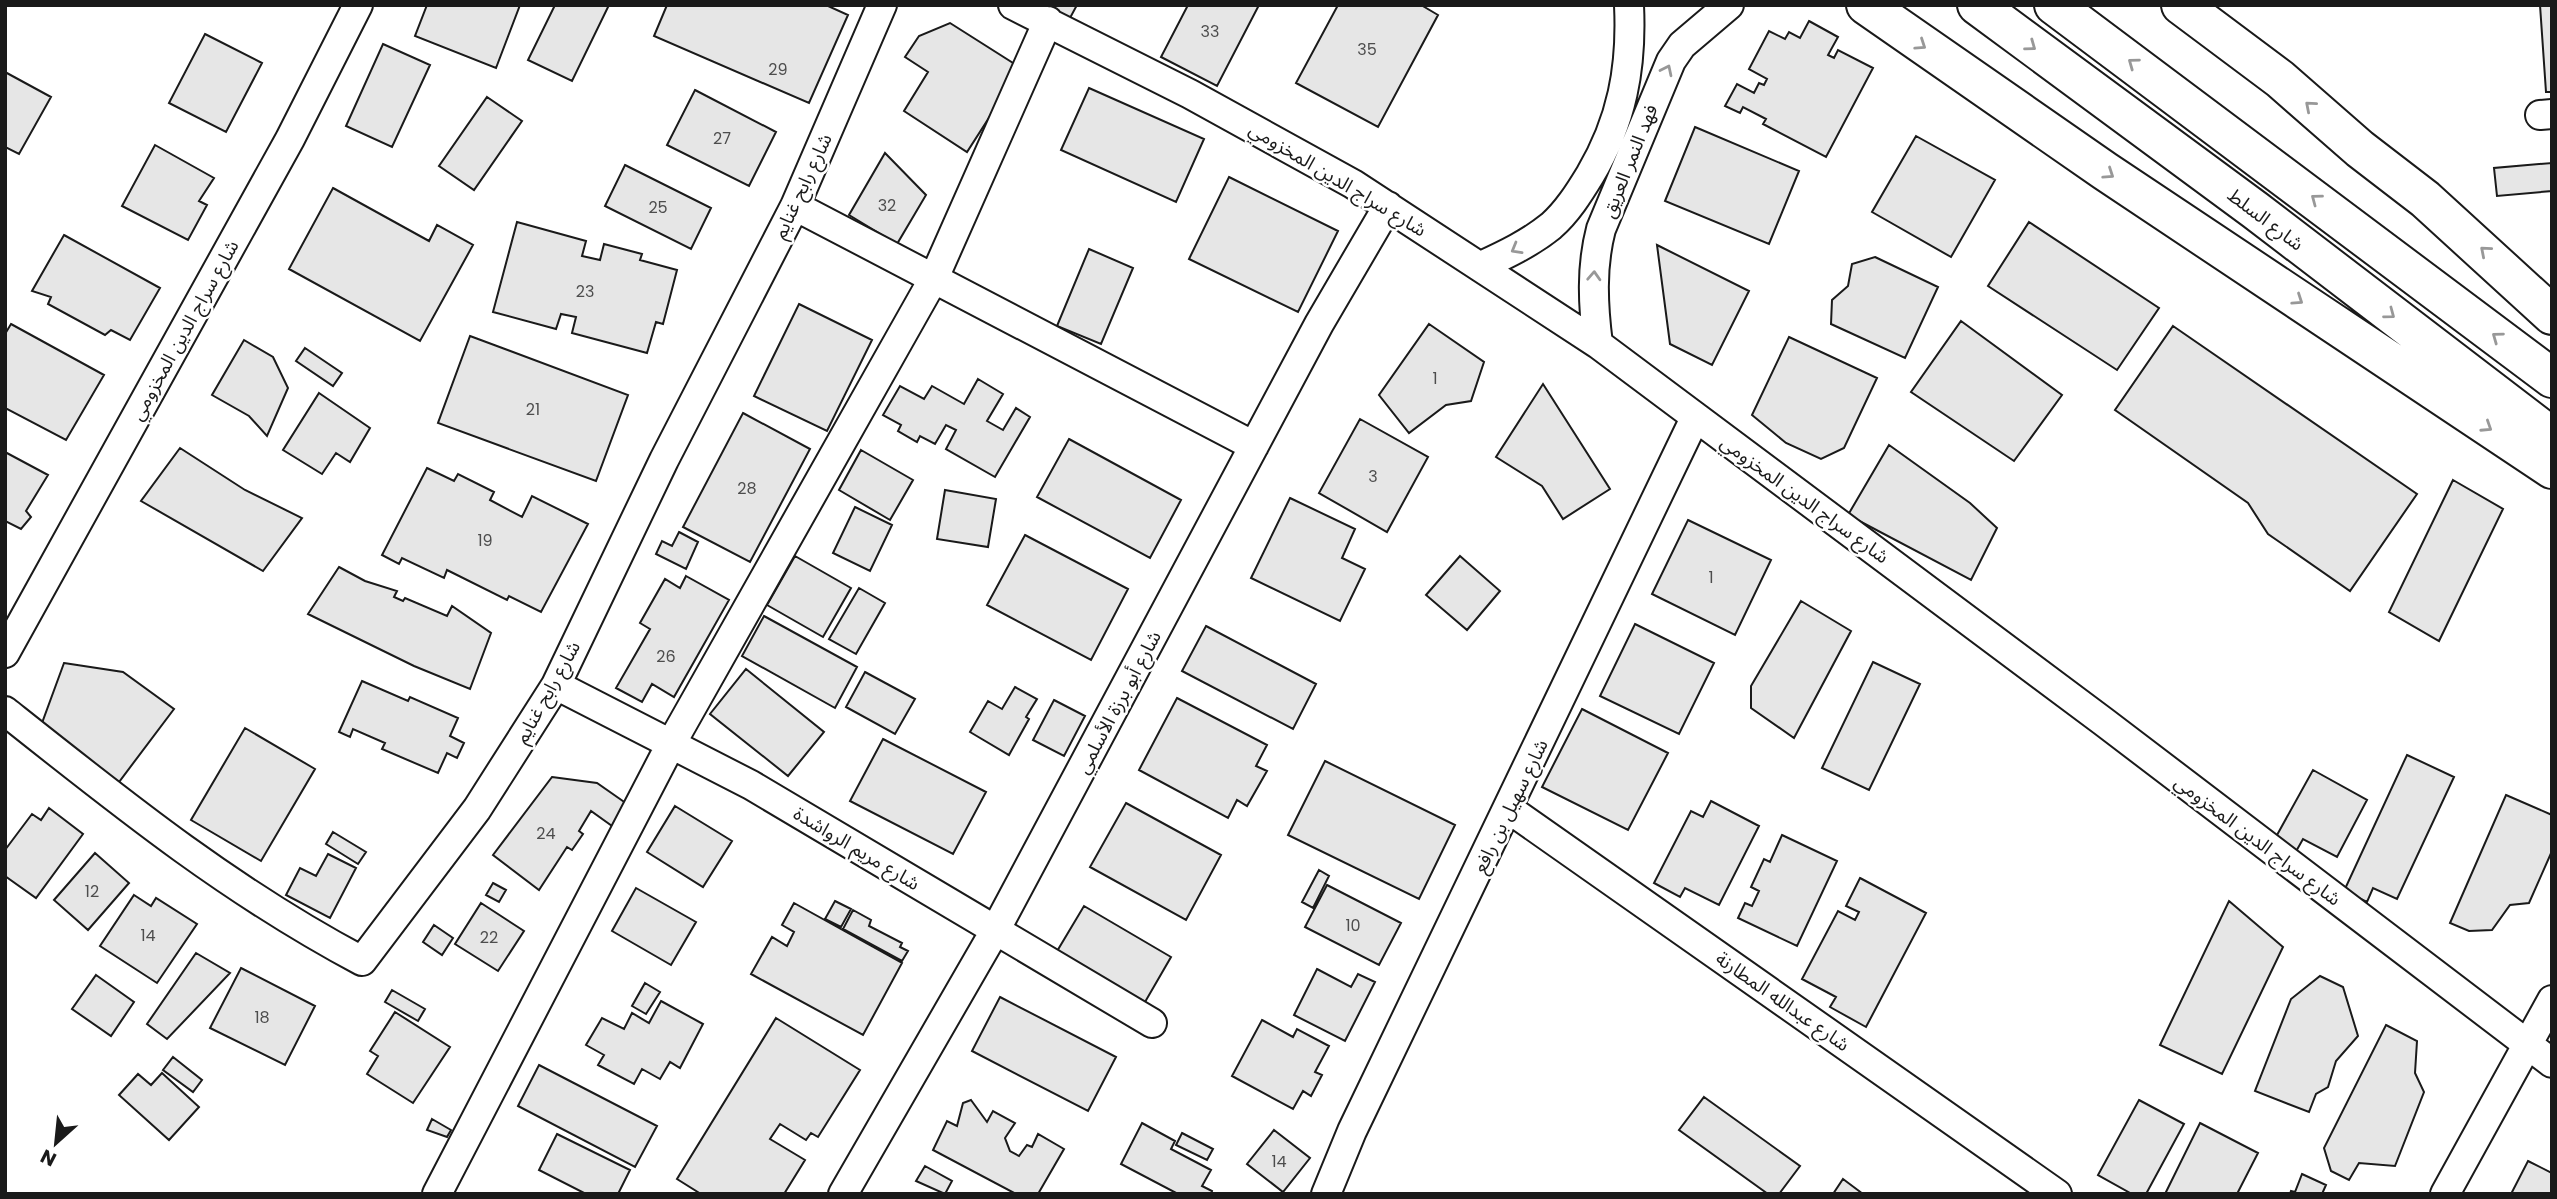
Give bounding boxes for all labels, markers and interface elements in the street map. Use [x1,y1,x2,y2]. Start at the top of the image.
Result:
house number: 33 [1201,20,1219,43]
one-way arrow [1914,37,1927,50]
house number: 35 [1357,38,1377,61]
one-way arrow [2024,38,2036,50]
house number: 29 [768,58,788,81]
one-way arrow [2129,59,2141,72]
one-way arrow [1659,65,1673,77]
street label: فهد النمر العريق [1594,100,1664,222]
one-way arrow [2305,102,2318,114]
street label: شارع سراج الدين المخزومي [1243,116,1431,244]
house number: 27 [713,127,731,150]
street label: شارع رابح غنايم [766,129,840,244]
one-way arrow [2101,165,2114,178]
street label: شارع السلط [2222,182,2309,257]
house number: 32 [878,194,896,217]
one-way arrow [2311,195,2323,208]
house number: 25 [648,196,668,219]
street label: شارع سراج الدين المخزومي [124,235,247,426]
one-way arrow [1511,241,1523,254]
one-way arrow [2480,247,2493,259]
one-way arrow [1587,271,1602,282]
house number: 23 [576,280,594,303]
one-way arrow [2290,292,2303,304]
one-way arrow [2383,305,2395,318]
one-way arrow [2492,333,2504,346]
house number: 1 [1432,367,1438,390]
house number: 21 [526,398,540,421]
one-way arrow [2480,418,2493,431]
street label: شارع سراج الدين المخزومي [1714,429,1895,571]
house number: 3 [1368,465,1378,488]
house number: 28 [737,477,757,500]
house number: 19 [477,529,493,552]
house number: 1 [1708,566,1714,589]
street label: شارع أبو برزة الأسلمي [1069,626,1169,779]
street label: شارع رابح غنايم [508,636,588,749]
house number: 26 [656,645,676,668]
street label: شارع سهيل بن رافع [1466,735,1556,878]
street label: شارع سراج الدين المخزومي [2168,769,2347,913]
street label: شارع مريم الرواشدة [788,800,925,898]
house number: 24 [536,822,556,845]
house number: 12 [85,880,99,903]
house number: 10 [1345,914,1361,937]
house number: 14 [140,924,156,947]
house number: 22 [480,926,498,949]
street label: شارع عبدالله المطارنة [1710,945,1855,1058]
house number: 18 [254,1006,270,1029]
north arrow [21,1108,91,1178]
text: N [36,1142,61,1173]
house number: 14 [1271,1150,1287,1173]

